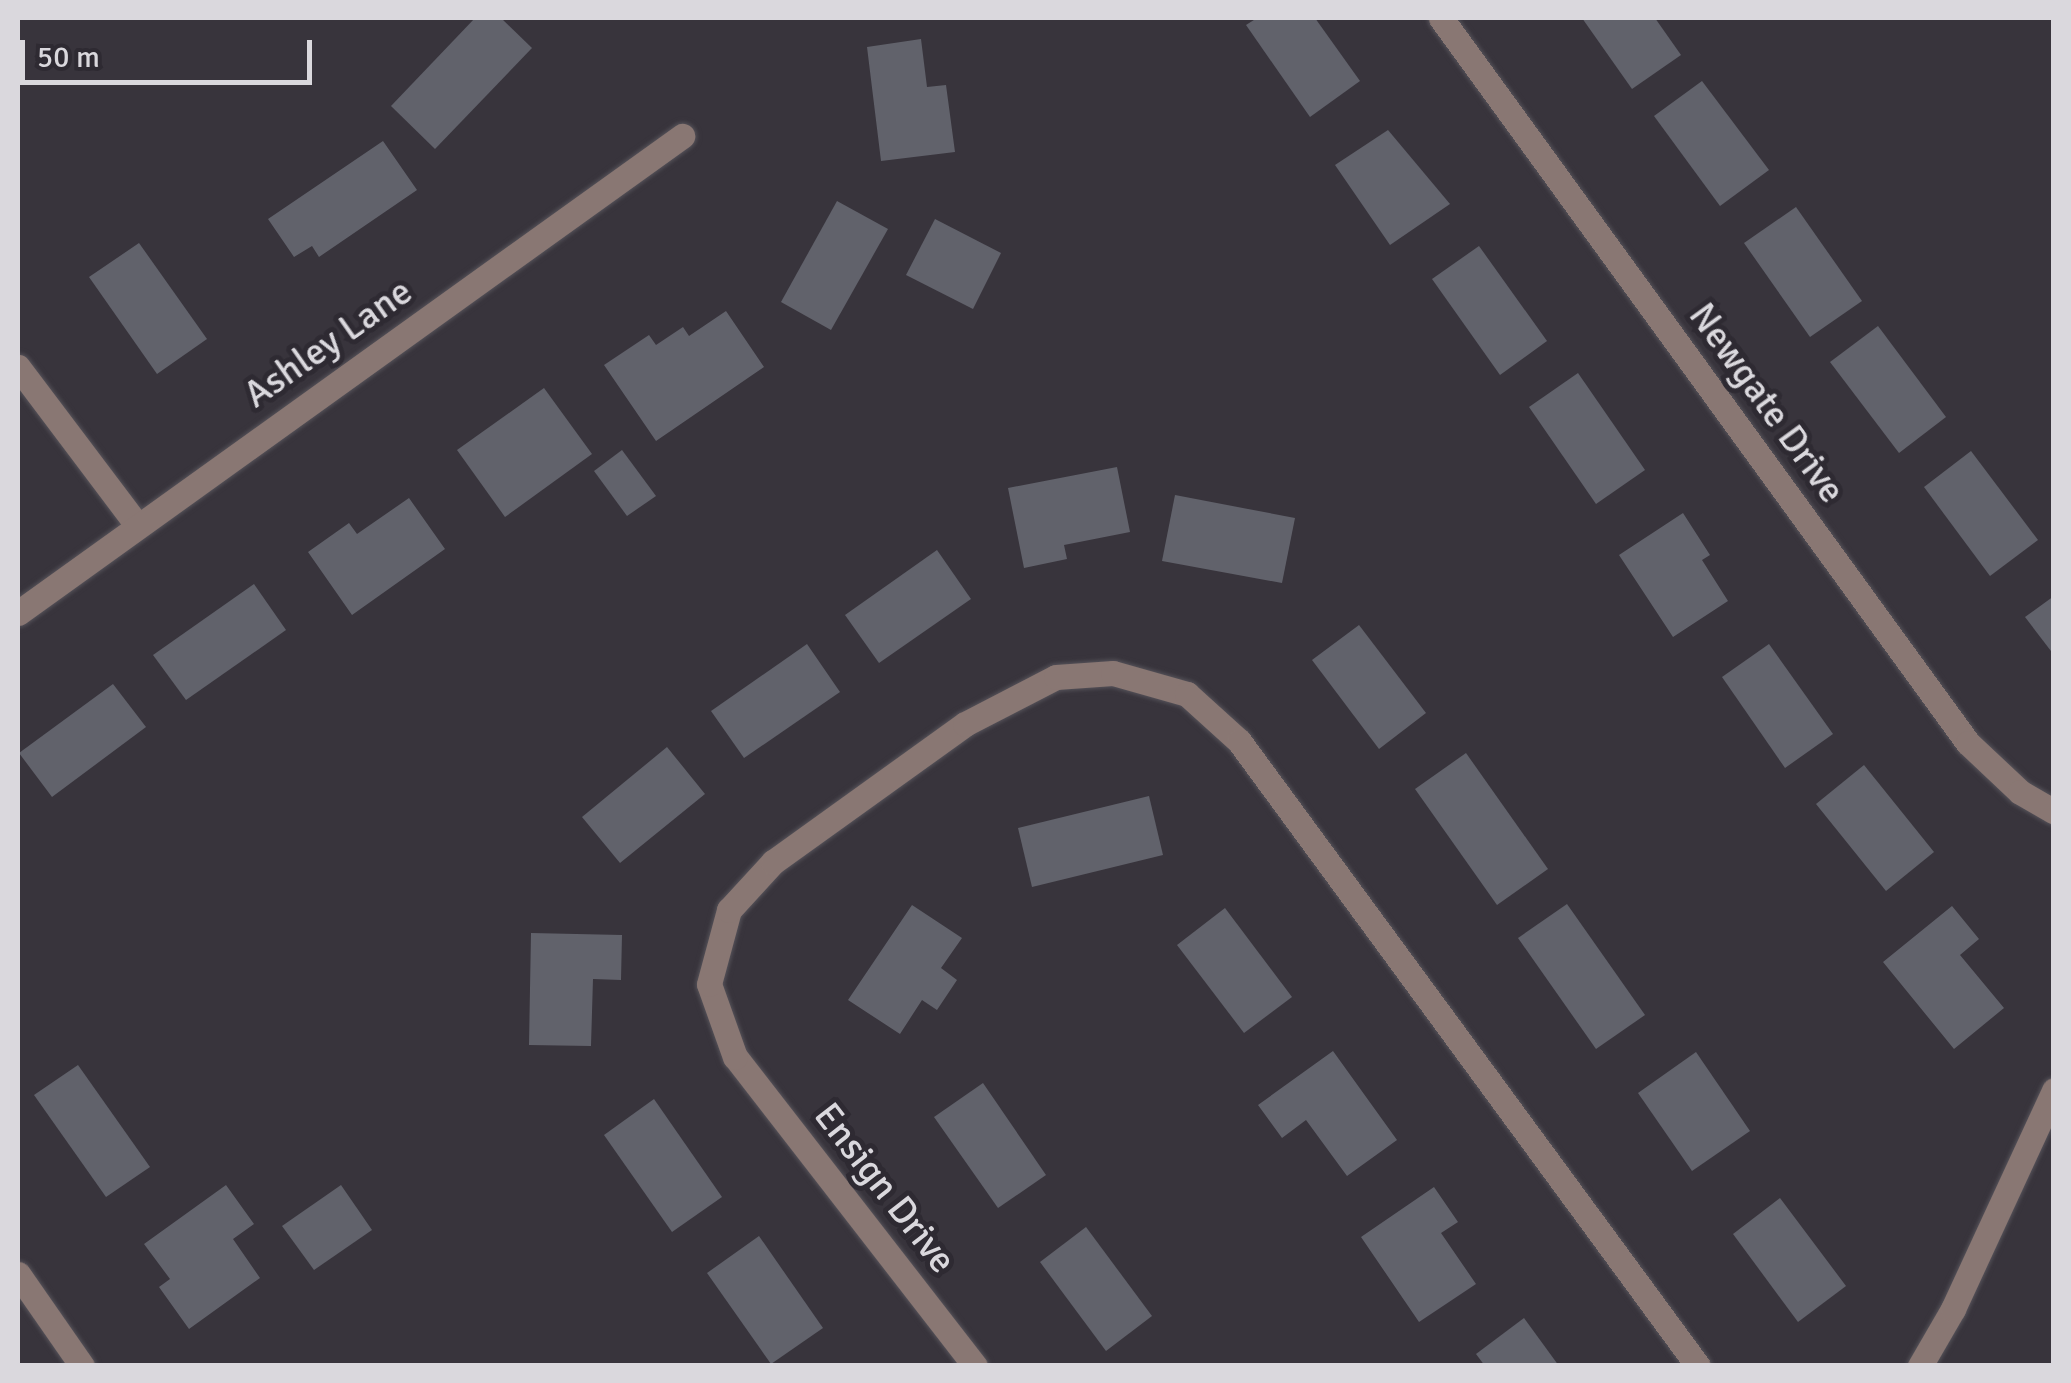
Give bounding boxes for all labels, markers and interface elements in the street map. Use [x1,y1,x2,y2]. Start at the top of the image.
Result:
scale bar [25,20,318,82]
text: 50 m [37,39,100,76]
street label: Ashley Lane [235,269,421,417]
street label: Newgate Drive [1679,294,1855,512]
street label: Ensign Drive [804,1094,966,1282]

